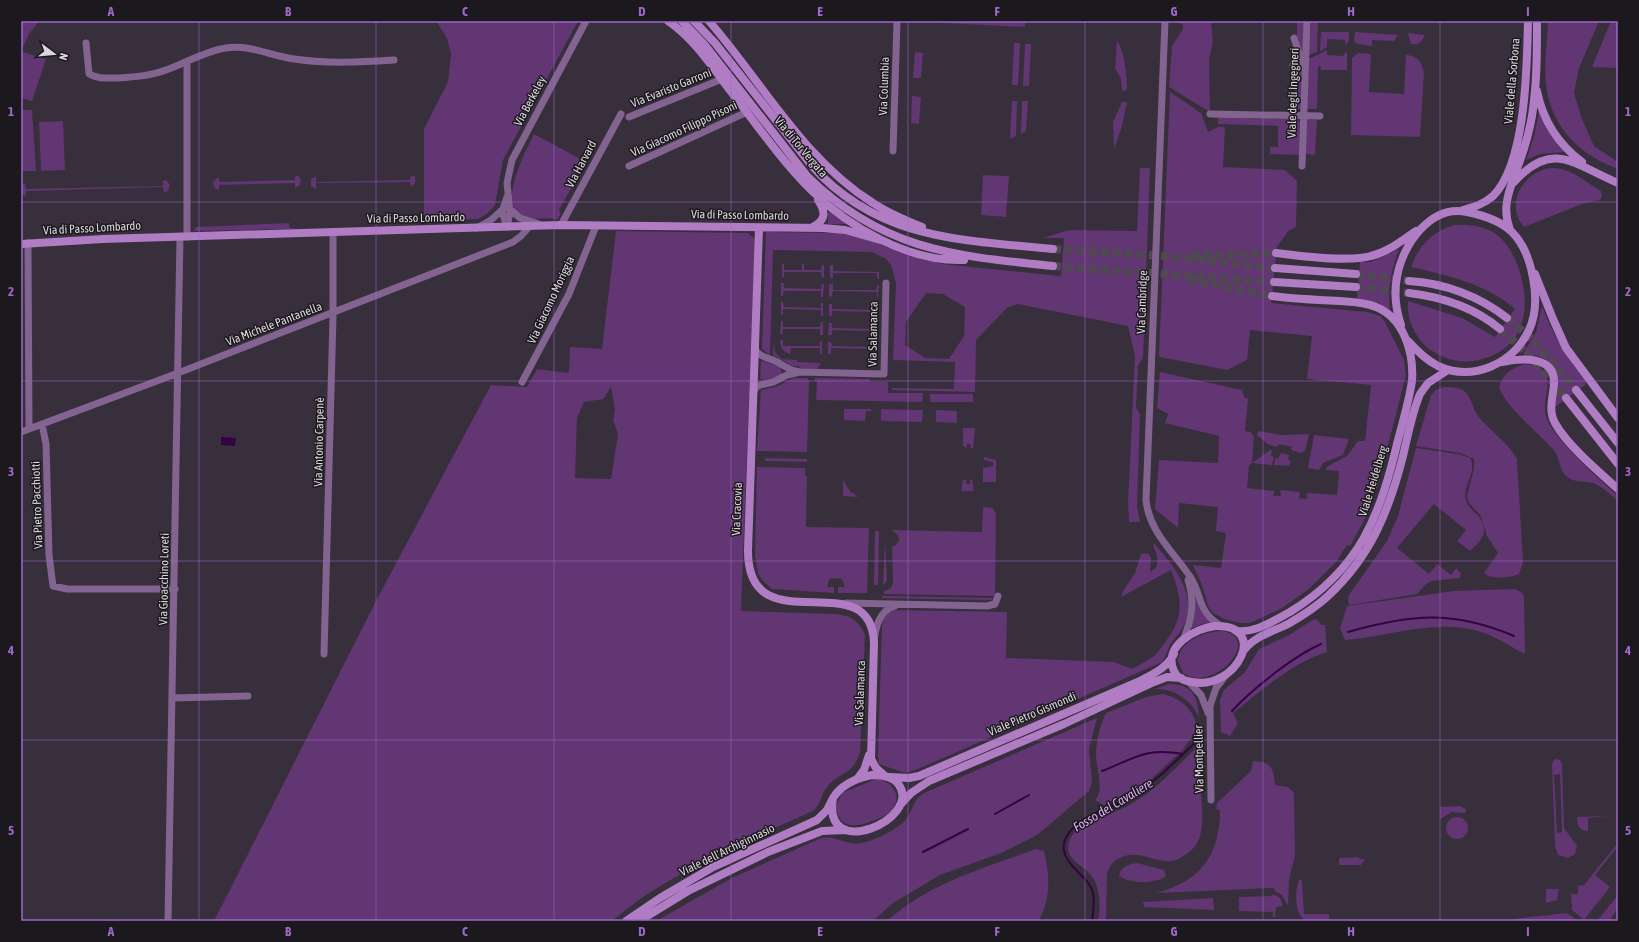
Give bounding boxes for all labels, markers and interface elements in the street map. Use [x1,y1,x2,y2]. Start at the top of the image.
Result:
text: A [107,4,115,19]
text: B [285,4,292,19]
text: C [462,4,468,19]
text: D [638,4,646,19]
text: E [817,4,823,19]
text: F [994,4,1000,19]
text: G [1171,4,1178,19]
text: H [1347,4,1355,19]
text: I [1526,4,1530,19]
north arrow [34,34,74,74]
street label: Viale della Sorbona [1501,38,1523,124]
street label: Viale degli Ingegneri [1284,48,1302,138]
text: N [57,52,70,62]
street label: Via Columbia [876,56,892,116]
street label: Via Evaristo Garroni [629,65,713,111]
street label: Via Berkeley [511,74,549,128]
street label: Via Giacomo Filippo Pisoni [629,98,739,160]
text: 1 [8,104,14,119]
text: 1 [1625,104,1631,119]
street label: Via di Tor Vergata [772,114,830,180]
street label: Via Harvard [563,138,599,190]
street label: Via di Passo Lombardo [691,207,789,223]
street label: Via di Passo Lombardo [367,210,465,226]
street label: Via di Passo Lombardo [43,218,142,238]
street label: Via Giacomo Moriggia [525,254,577,346]
street label: Via Cambridge [1134,270,1150,334]
text: 2 [8,284,14,299]
text: 2 [1625,284,1631,299]
street label: Via Michele Pantanella [224,299,324,349]
street label: Via Salamanca [865,301,881,367]
street label: Via Antonio Carpenè [311,397,327,487]
street label: Viale Heidelberg [1356,443,1391,518]
street label: Via Pietro Pacchiotti [28,461,46,549]
text: 3 [8,464,14,479]
text: 3 [1625,464,1631,479]
street label: Via Cracovia [729,482,745,536]
street label: Via Gioacchino Loreti [156,533,172,625]
text: 4 [7,643,14,658]
text: 4 [1624,643,1631,658]
street label: Via Salamanca [852,660,868,726]
street label: Viale Pietro Gismondi [986,689,1078,739]
street label: Via Montpellier [1191,724,1207,793]
water label: Fosso del Cavaliere [1070,775,1156,835]
street label: Viale dell'Archiginnasio [677,821,777,879]
text: 5 [8,823,14,838]
text: 5 [1625,823,1631,838]
text: A [107,924,115,939]
text: B [285,924,292,939]
text: C [462,924,468,939]
text: D [638,924,646,939]
text: E [817,924,823,939]
text: F [994,924,1000,939]
text: G [1171,924,1178,939]
text: H [1347,924,1355,939]
text: I [1526,924,1530,939]

